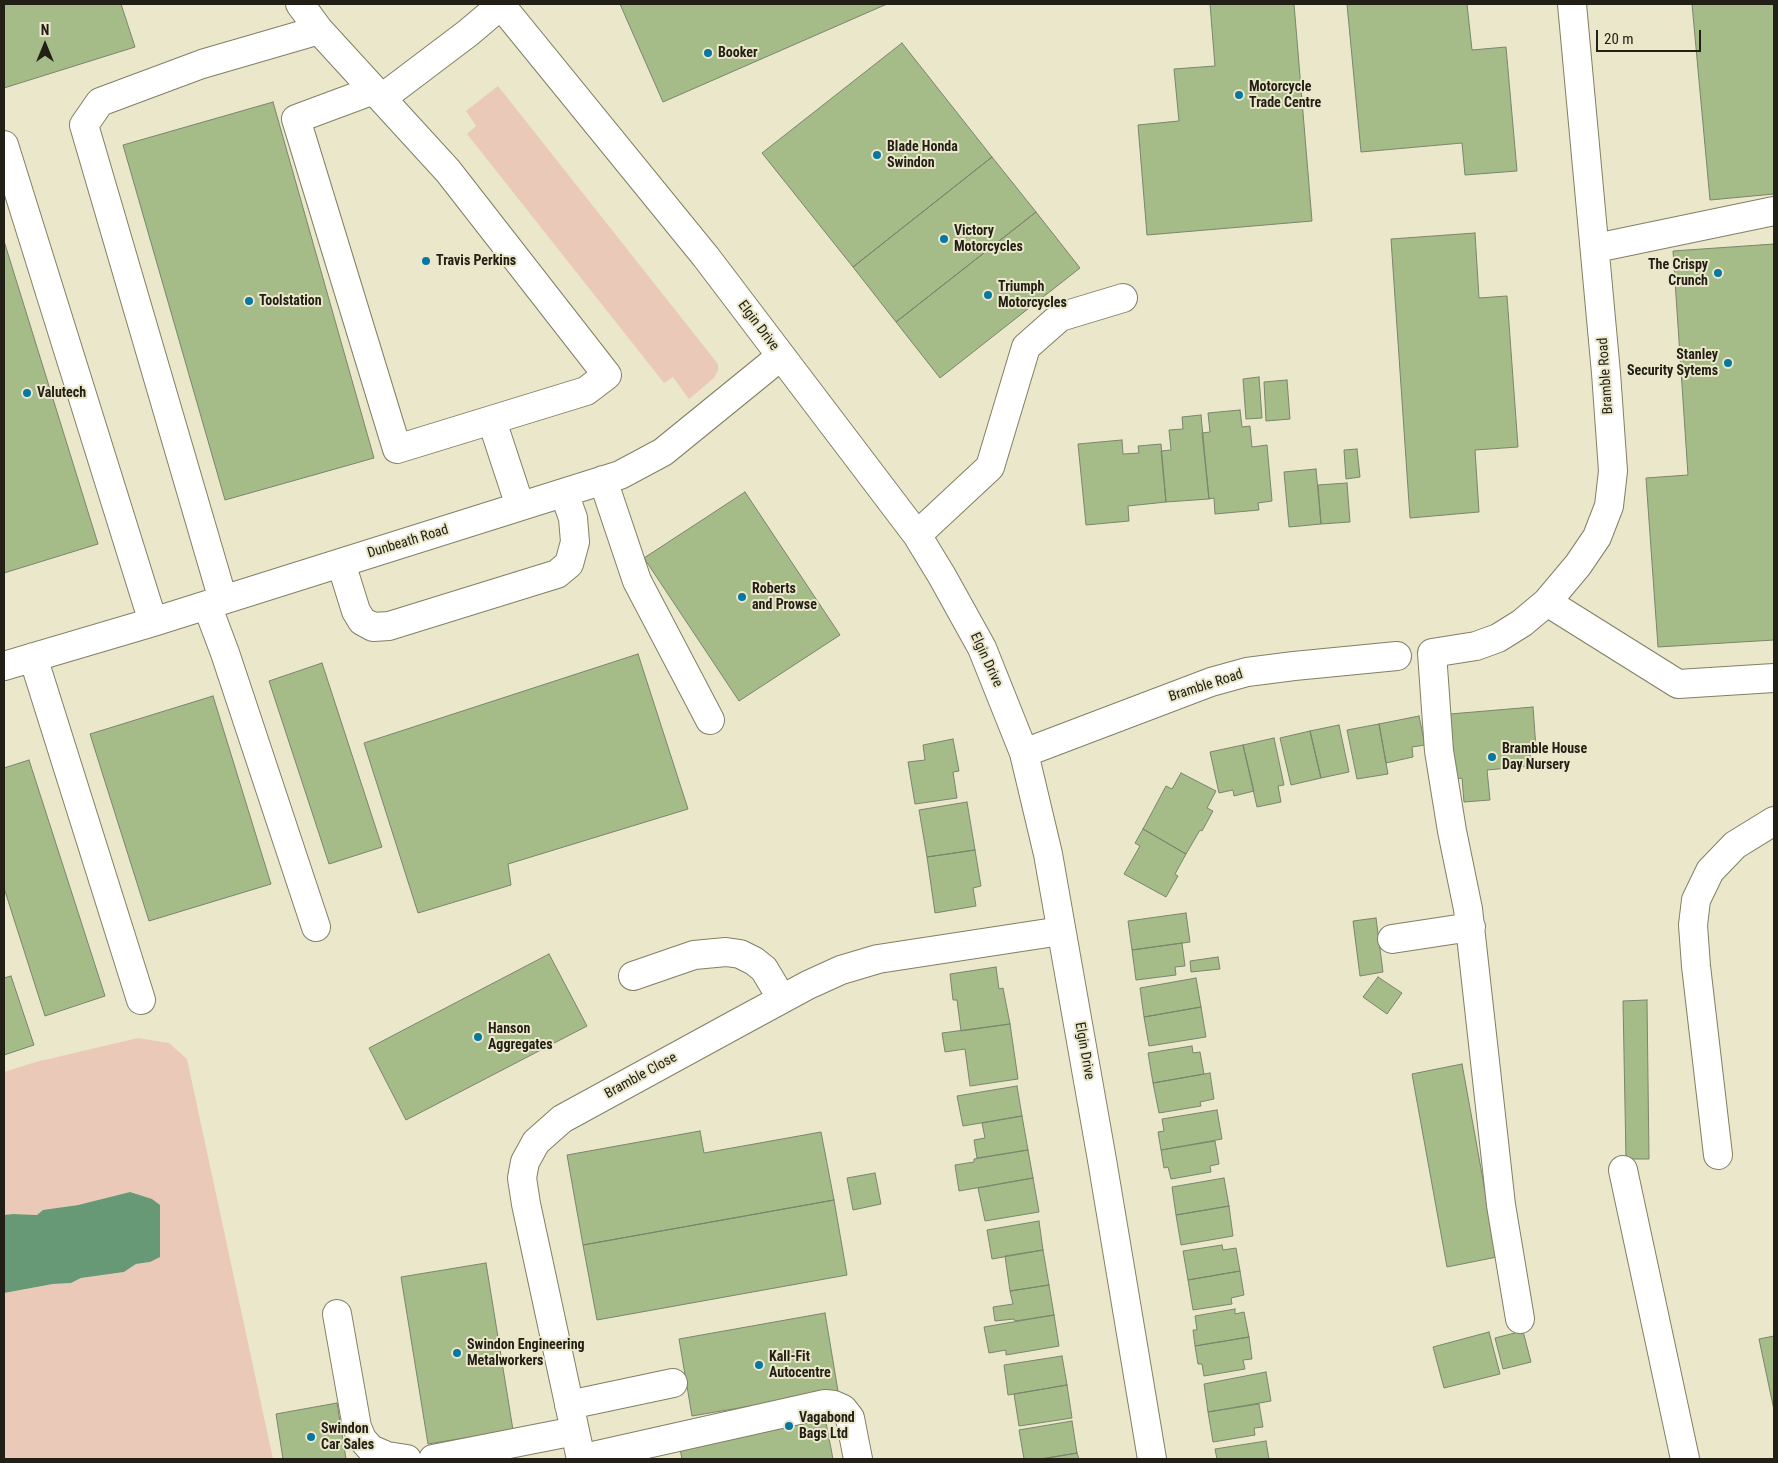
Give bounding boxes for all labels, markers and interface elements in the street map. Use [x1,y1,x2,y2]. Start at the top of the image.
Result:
north arrow [20,20,70,70]
scale bar [1598,20,1703,52]
text: N [41,22,49,38]
text: 20 m [1604,30,1634,48]
place label: Booker [718,45,758,61]
marker: Booker [702,47,714,59]
place label: Motorcycle Trade Centre [1249,79,1321,111]
marker: Motorcycle Trade Centre [1233,89,1245,101]
place label: Blade Honda Swindon [887,139,958,172]
marker: Blade Honda Swindon [871,149,883,161]
place label: Victory Motorcycles [954,223,1023,256]
marker: Victory Motorcycles [938,233,950,245]
place label: Travis Perkins [436,253,516,269]
marker: Travis Perkins [420,255,432,267]
place label: The Crispy Crunch [1648,257,1708,290]
marker: The Crispy Crunch [1712,267,1724,279]
place label: Triumph Motorcycles [998,279,1067,312]
marker: Triumph Motorcycles [982,289,994,301]
place label: Toolstation [259,293,322,309]
marker: Toolstation [243,295,255,307]
street label: Elgin Drive [734,298,782,354]
street label: Bramble Road [1595,337,1617,415]
place label: Stanley Security Sytems [1627,347,1718,380]
marker: Stanley Security Sytems [1722,357,1734,369]
place label: Valutech [37,385,86,401]
marker: Valutech [21,387,33,399]
street label: Dunbeath Road [365,522,451,562]
place label: Roberts and Prowse [752,581,817,614]
marker: Roberts and Prowse [736,591,748,603]
street label: Elgin Drive [966,630,1006,690]
street label: Bramble Road [1167,666,1245,706]
place label: Bramble House Day Nursery [1502,741,1587,774]
marker: Bramble House Day Nursery [1486,751,1498,763]
place label: Hanson Aggregates [488,1021,553,1054]
street label: Elgin Drive [1071,1021,1097,1081]
marker: Hanson Aggregates [472,1031,484,1043]
street label: Bramble Close [602,1049,680,1103]
place label: Swindon Engineering Metalworkers [467,1337,585,1370]
marker: Swindon Engineering Metalworkers [451,1347,463,1359]
place label: Kall-Fit Autocentre [769,1349,831,1381]
marker: Kall-Fit Autocentre [753,1359,765,1371]
place label: Vagabond Bags Ltd [799,1410,855,1442]
marker: Vagabond Bags Ltd [783,1420,795,1432]
place label: Swindon Car Sales [321,1421,374,1454]
marker: Swindon Car Sales [305,1431,317,1443]

